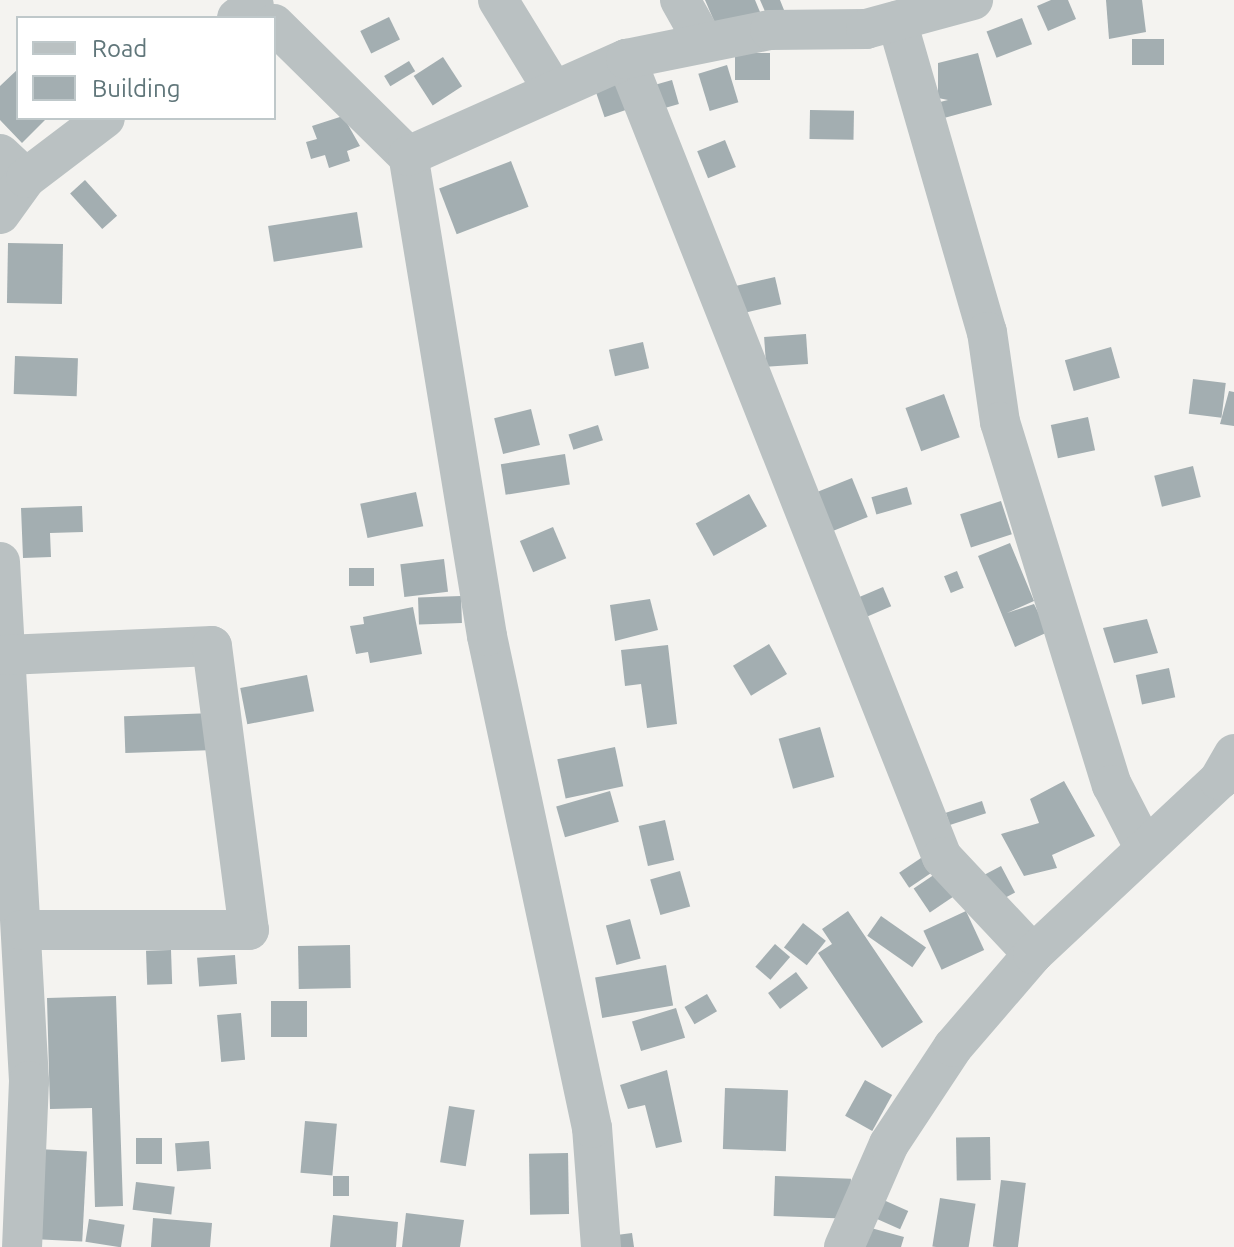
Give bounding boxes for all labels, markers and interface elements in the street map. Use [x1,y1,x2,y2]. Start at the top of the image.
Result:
legend [16,16,276,120]
text: Road [92,35,147,62]
text: Building [92,75,180,102]

